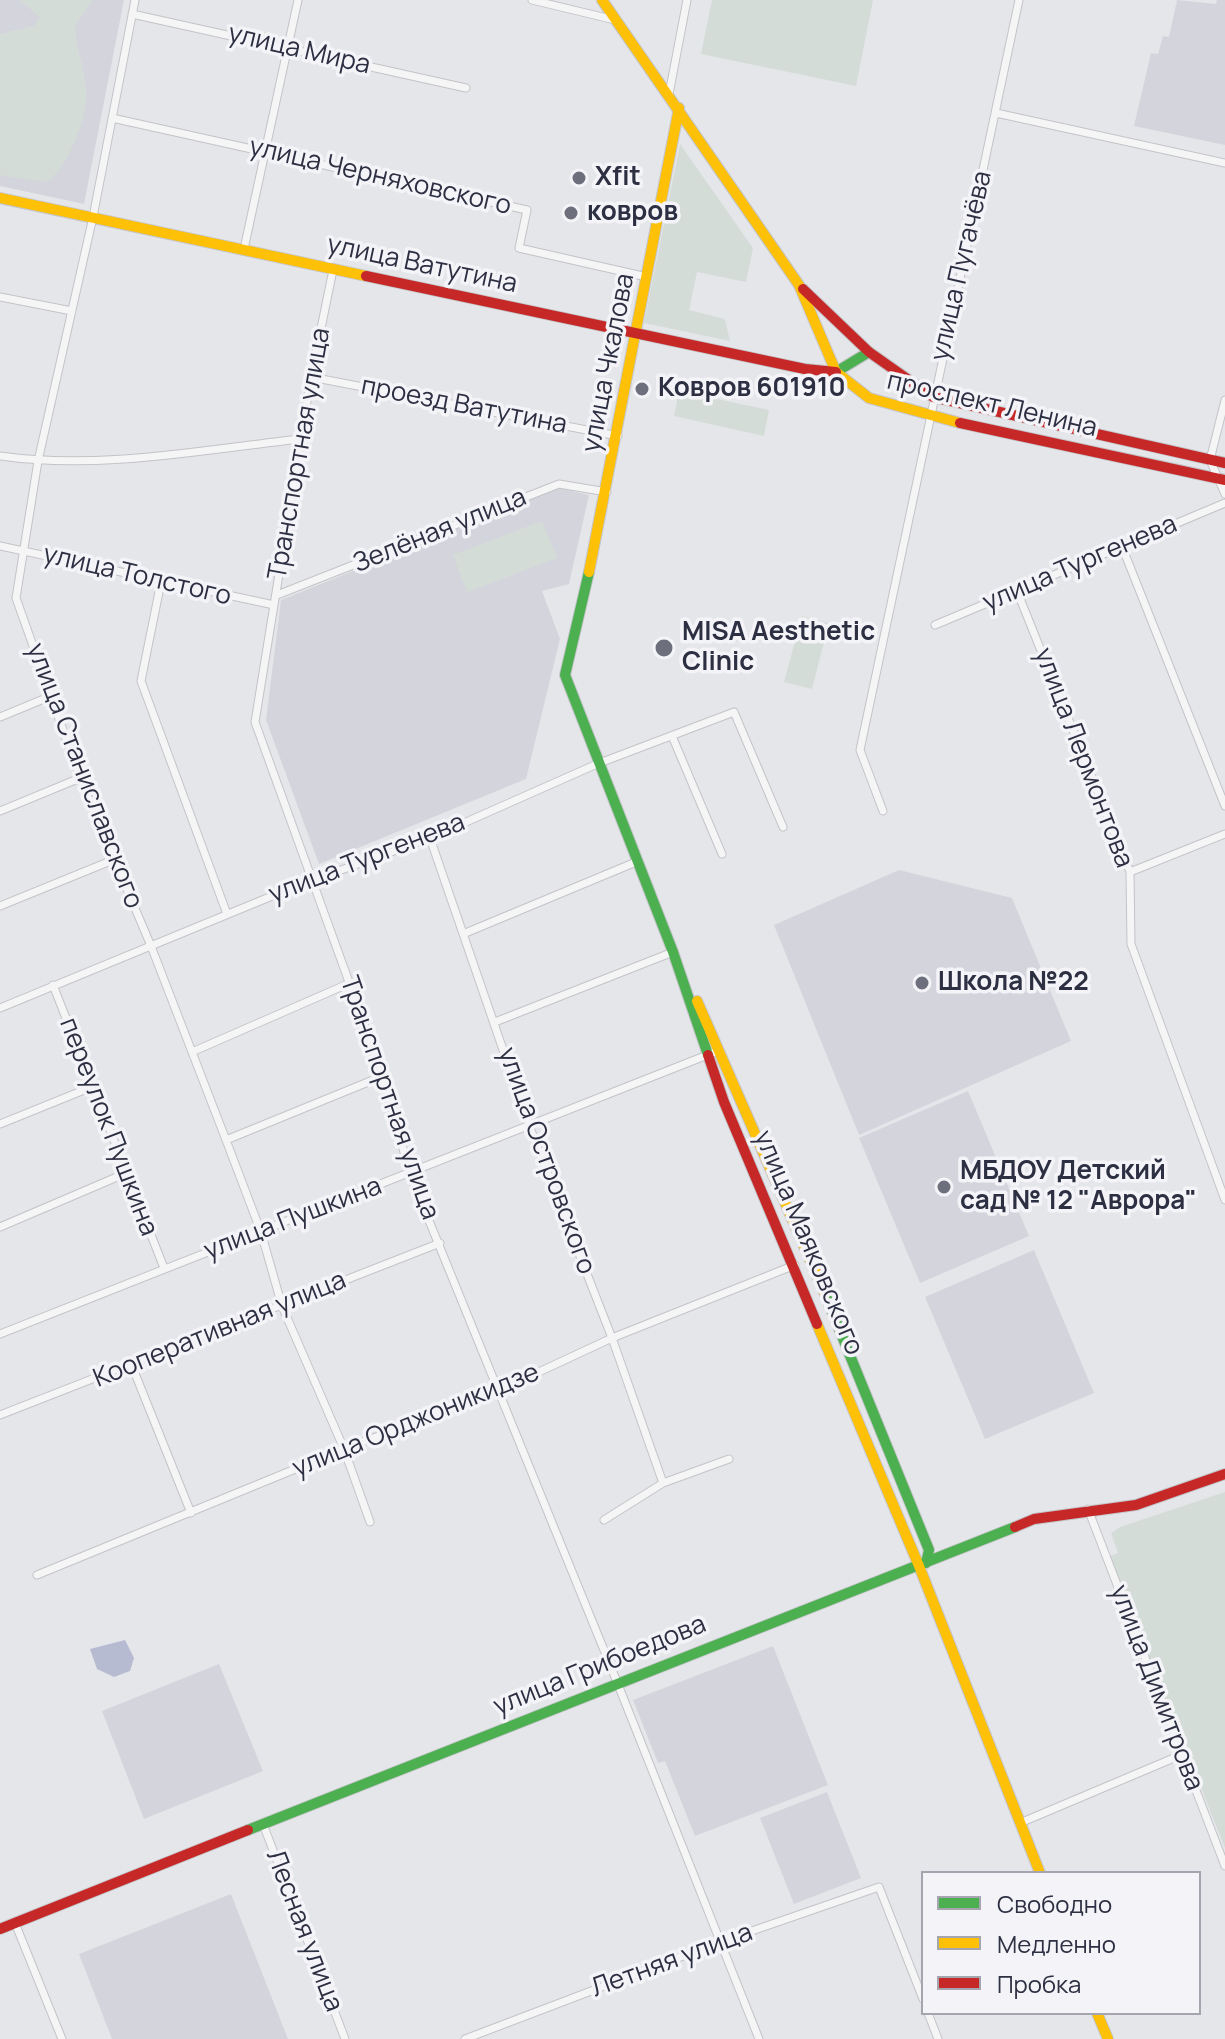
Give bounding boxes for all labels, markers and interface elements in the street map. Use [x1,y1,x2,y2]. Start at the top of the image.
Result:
street label: улица Мира [225,18,373,82]
street label: улица Черняховского [246,132,514,222]
place label: Xfit [595,162,641,194]
street label: улица Пугачёва [925,168,999,364]
marker: Xfit [570,169,588,187]
place label: ковров [587,197,678,229]
marker: ковров [562,204,580,222]
street label: улица Ватутина [324,230,520,300]
street label: улица Чкалова [576,271,642,455]
street label: Транспортная улица [262,326,338,582]
street label: проспект Ленина [884,366,1100,444]
street label: проезд Ватутина [358,371,570,441]
place label: Ковров 601910 [658,373,846,405]
marker: Ковров 601910 [633,380,651,398]
street label: Зелёная улица [349,482,531,580]
street label: улица Тургенева [978,509,1182,619]
street label: улица Толстого [40,539,234,613]
place label: MISA Aesthetic Clinic [682,617,875,678]
marker: MISA Aesthetic Clinic [653,637,675,659]
street label: улица Станиславского [19,639,149,913]
street label: улица Лермонтова [1027,644,1139,872]
street label: улица Тургенева [264,807,470,911]
place label: Школа №22 [938,967,1089,999]
street label: Транспортная улица [333,972,445,1224]
marker: Школа №22 [913,974,931,992]
street label: переулок Пушкина [52,1014,164,1240]
street label: улица Островского [490,1043,602,1279]
street label: улица Маяковского [747,1126,869,1360]
place label: МБДОУ Детский сад № 12 "Аврора" [960,1156,1197,1218]
street label: улица Пушкина [200,1171,386,1267]
marker: МБДОУ Детский сад № 12 "Аврора" [935,1178,953,1196]
street label: Кооперативная улица [89,1265,351,1395]
street label: улица Орджоникидзе [288,1357,544,1485]
street label: улица Димитрова [1102,1581,1210,1795]
street label: улица Грибоедова [489,1609,711,1723]
street label: Лесная улица [259,1846,349,2016]
legend [921,1871,1201,2015]
text: Свободно [997,1887,1112,1920]
street label: Летняя улица [587,1917,757,2005]
text: Медленно [997,1927,1116,1960]
text: Пробка [997,1967,1081,2000]

